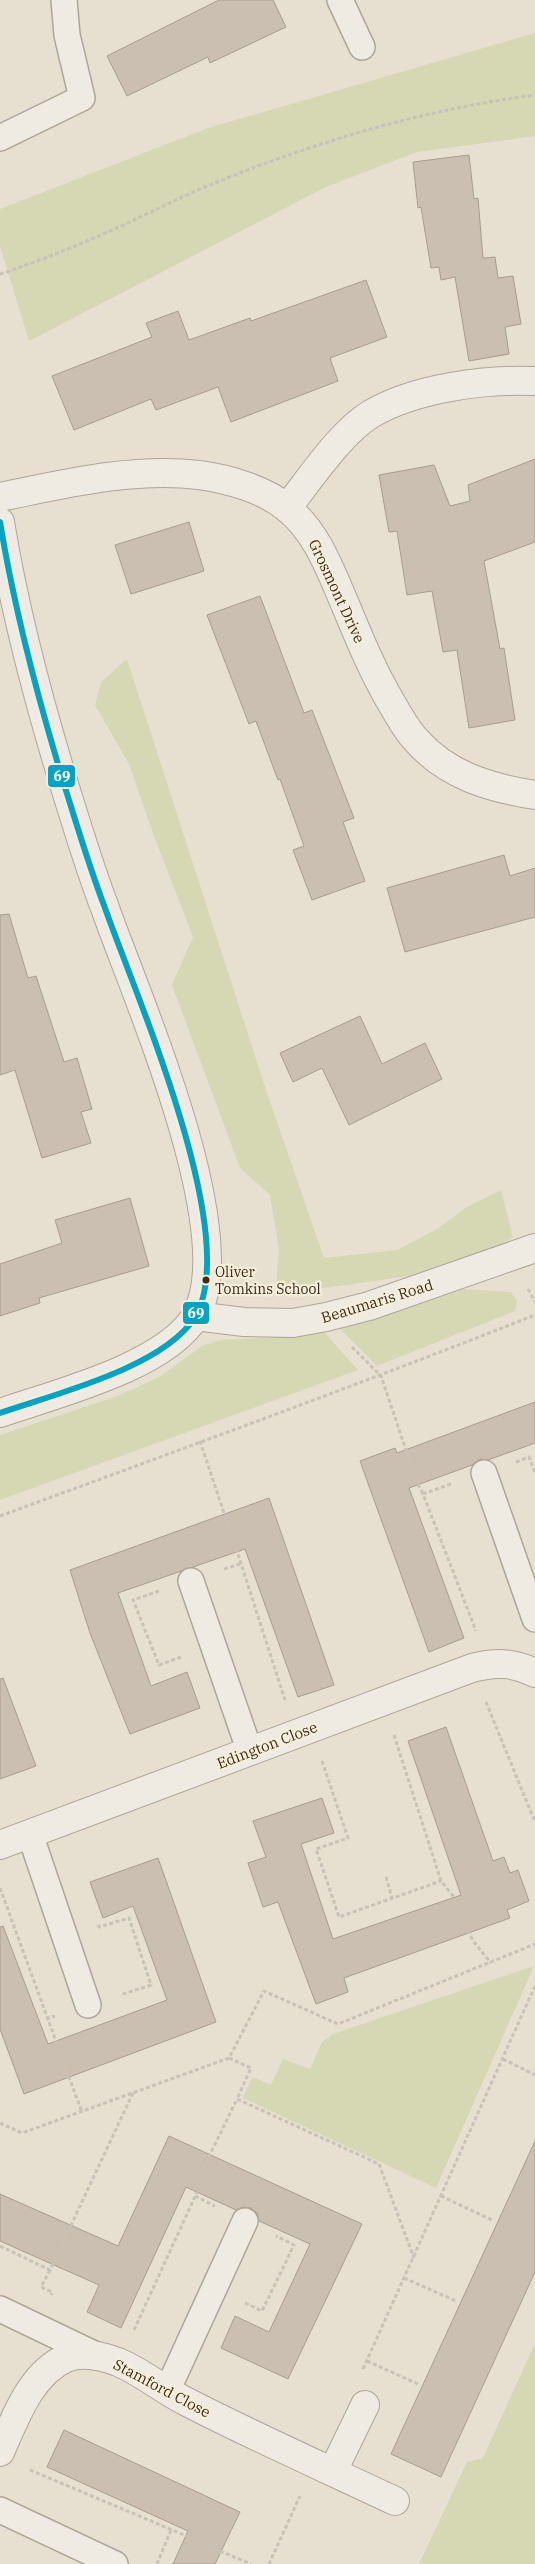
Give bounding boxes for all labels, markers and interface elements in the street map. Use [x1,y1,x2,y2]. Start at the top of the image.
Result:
street label: Grosmont Drive [305,536,369,646]
line badge: 69 [47,764,76,788]
text: 69 [54,767,70,785]
place label: Oliver Tomkins School [215,1263,321,1298]
marker: Oliver Tomkins School [201,1275,211,1285]
street label: Beaumaris Road [319,1275,435,1327]
line badge: 69 [182,1301,210,1325]
text: 69 [188,1304,204,1322]
street label: Edington Close [214,1717,320,1773]
street label: Stamford Close [110,2354,214,2422]

